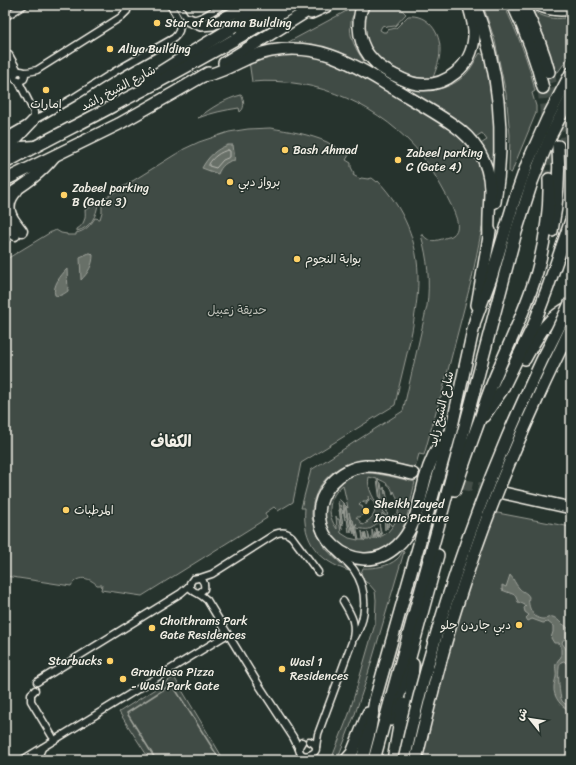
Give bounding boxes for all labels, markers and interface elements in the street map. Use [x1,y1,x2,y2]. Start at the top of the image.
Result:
place label: Star of Karama Building [165,12,292,34]
marker: Star of Karama Building [152,18,162,28]
place label: Aliya Building [117,38,191,60]
marker: Aliya Building [105,44,115,54]
street label: شارع الشيخ راشد [76,59,160,117]
marker: إمارات [41,85,51,95]
place label: إمارات [30,93,62,115]
place label: Bash Ahmad [293,139,358,161]
place label: Zabeel parking C (Gate 4) [406,142,483,178]
marker: Bash Ahmad [280,145,290,155]
marker: Zabeel parking C (Gate 4) [393,155,403,165]
place label: برواز دبي [238,171,280,193]
place label: Zabeel parking B (Gate 3) [72,177,149,213]
marker: برواز دبي [225,177,235,187]
marker: Zabeel parking B (Gate 3) [59,190,69,200]
place label: بوابة النجوم [305,248,361,270]
marker: بوابة النجوم [292,254,302,264]
park label: حديقة زعبيل [207,299,267,321]
street label: شارع الشيخ زايد [422,369,460,449]
district label: الكفاف [150,427,192,456]
place label: Sheikh Zayed Iconic Picture [373,493,449,529]
place label: المرطبات [74,499,114,521]
marker: المرطبات [61,505,71,515]
marker: Sheikh Zayed Iconic Picture [361,506,371,516]
place label: Choithrams Park Gate Residences [160,610,248,646]
place label: دبي جاردن جلو [439,614,511,636]
marker: دبي جاردن جلو [514,620,524,630]
marker: Choithrams Park Gate Residences [147,623,157,633]
place label: Starbucks [48,650,102,672]
place label: Wasl 1 Residences [290,651,349,687]
marker: Starbucks [105,656,115,666]
place label: Grandiosa Pizza - Wasl Park Gate [131,661,219,697]
marker: Wasl 1 Residences [277,664,287,674]
marker: Grandiosa Pizza - Wasl Park Gate [118,674,128,684]
north arrow [510,699,550,739]
text: ش [511,704,533,724]

